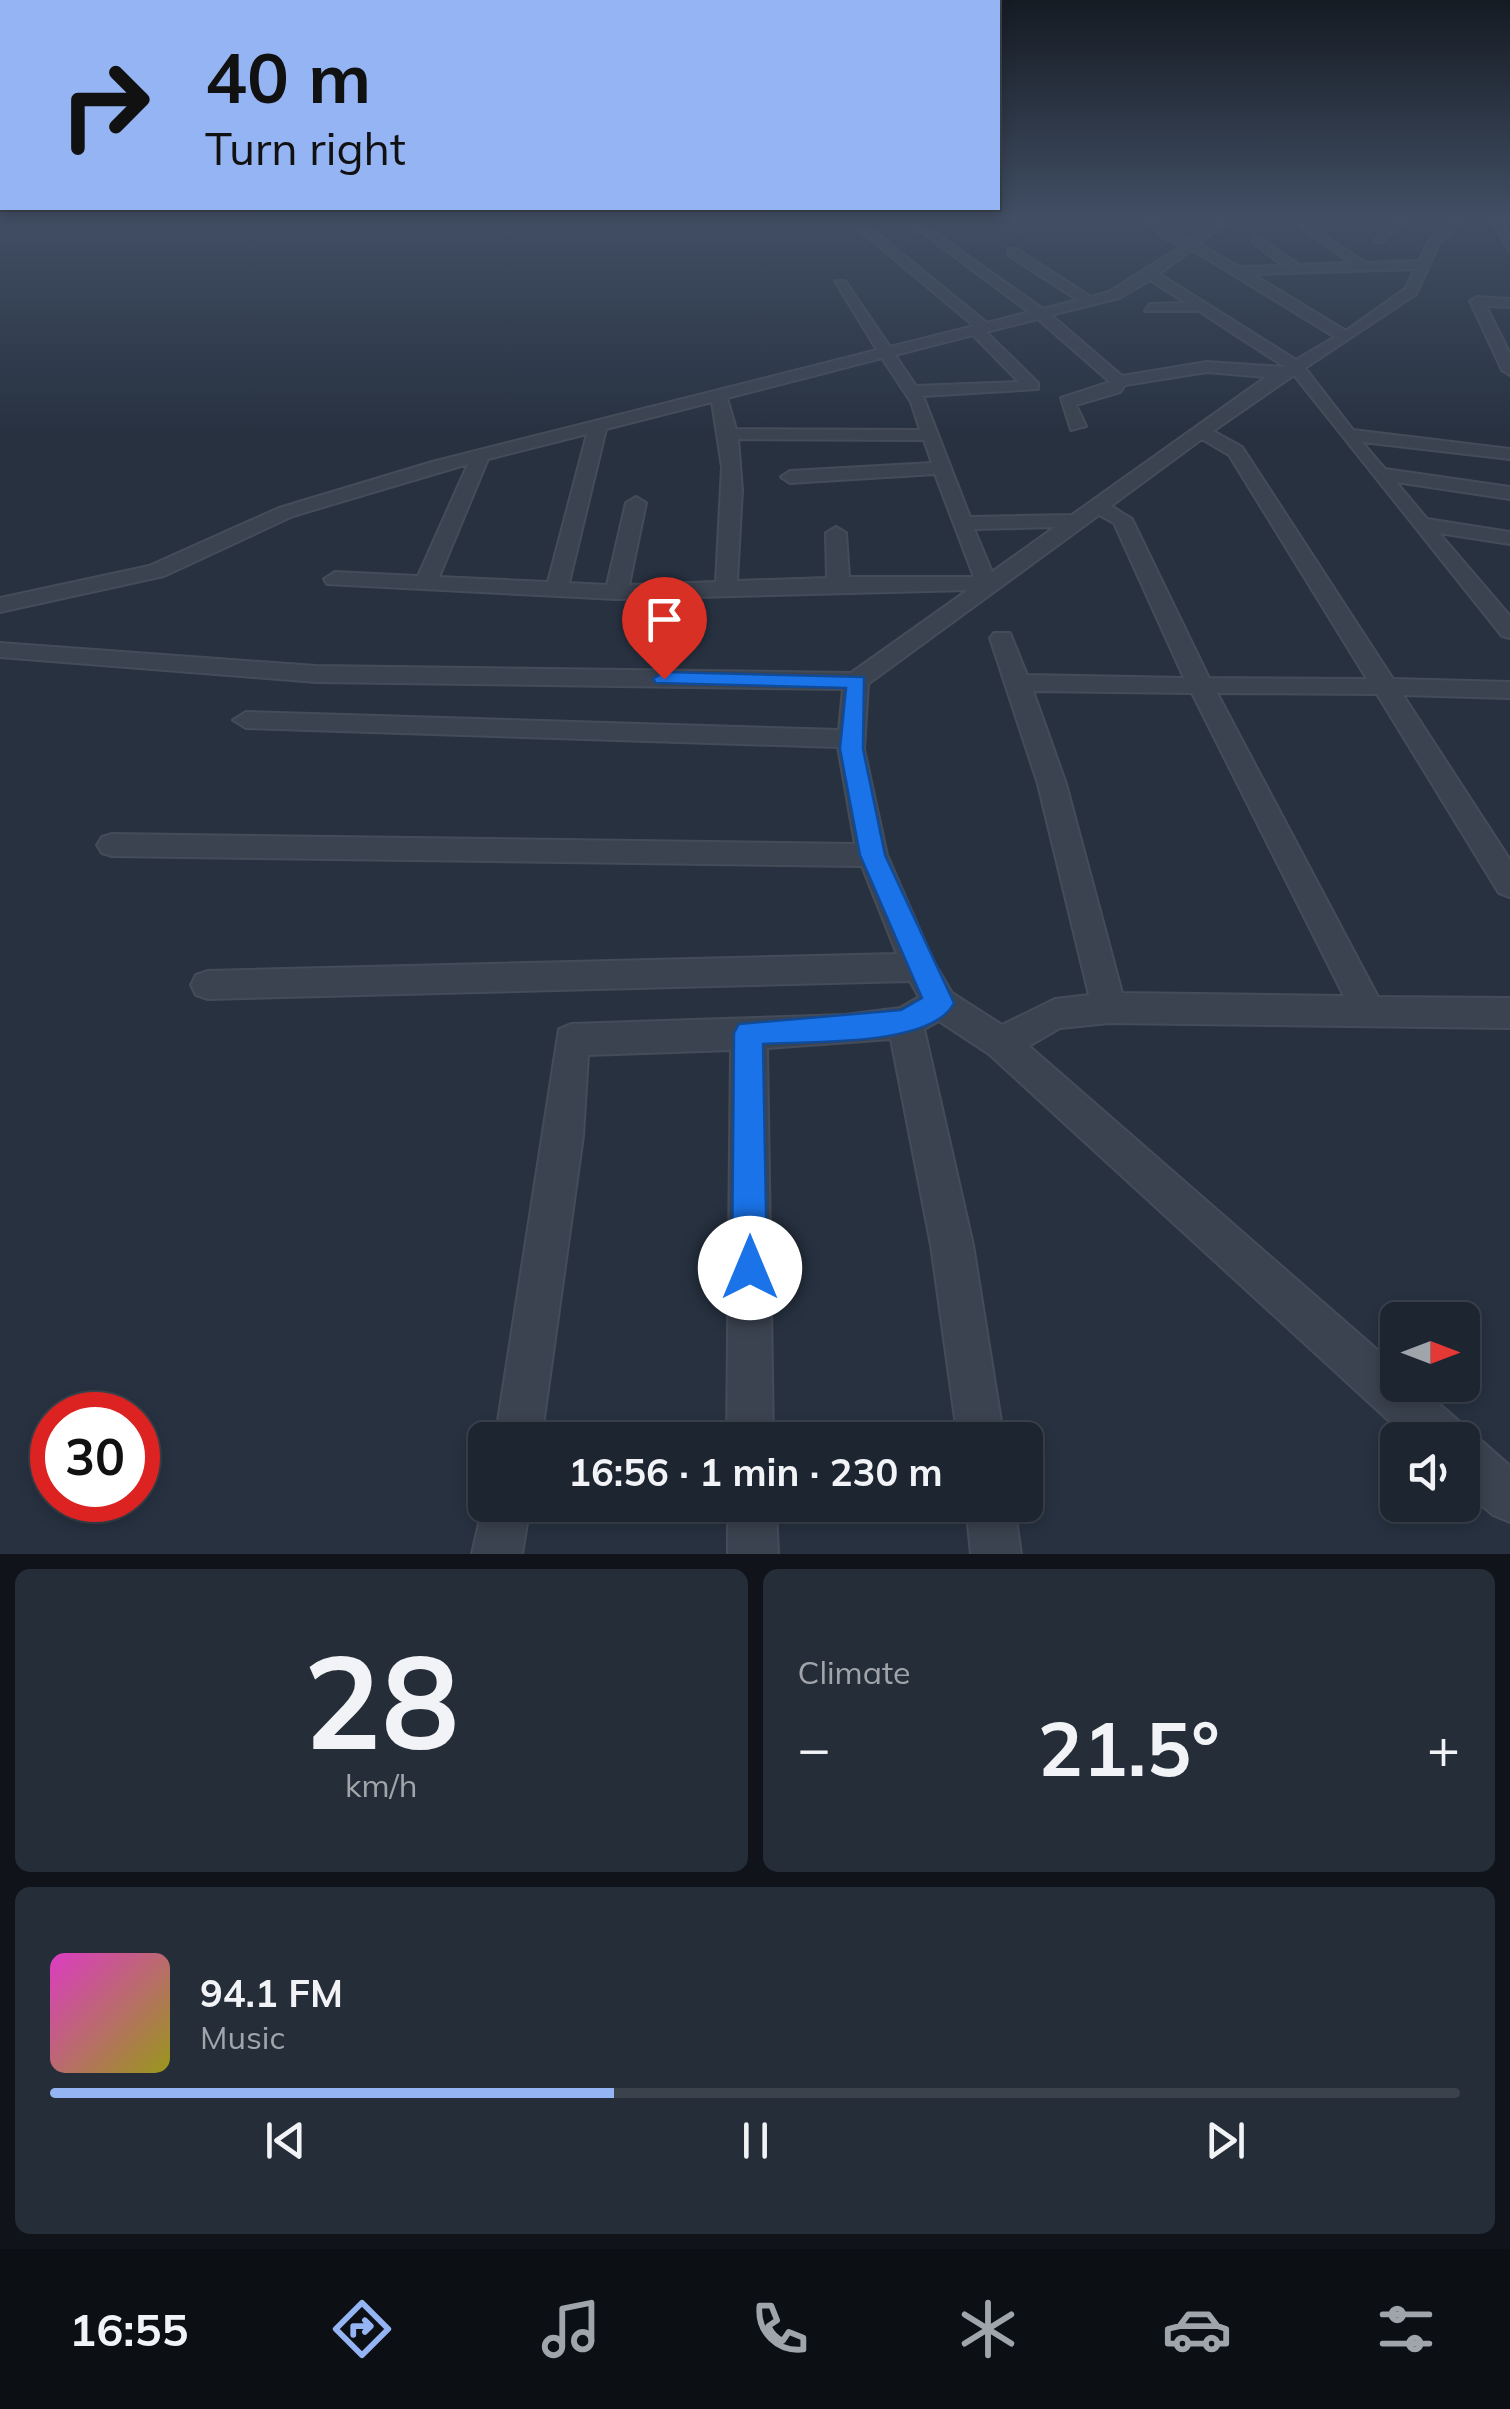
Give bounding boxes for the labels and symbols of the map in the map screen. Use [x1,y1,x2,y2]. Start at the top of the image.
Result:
pin [622,577,707,680]
position arrow [698,1216,802,1320]
north arrow [1380,1302,1480,1402]
speed limit sign: 30 [30,1392,160,1522]

